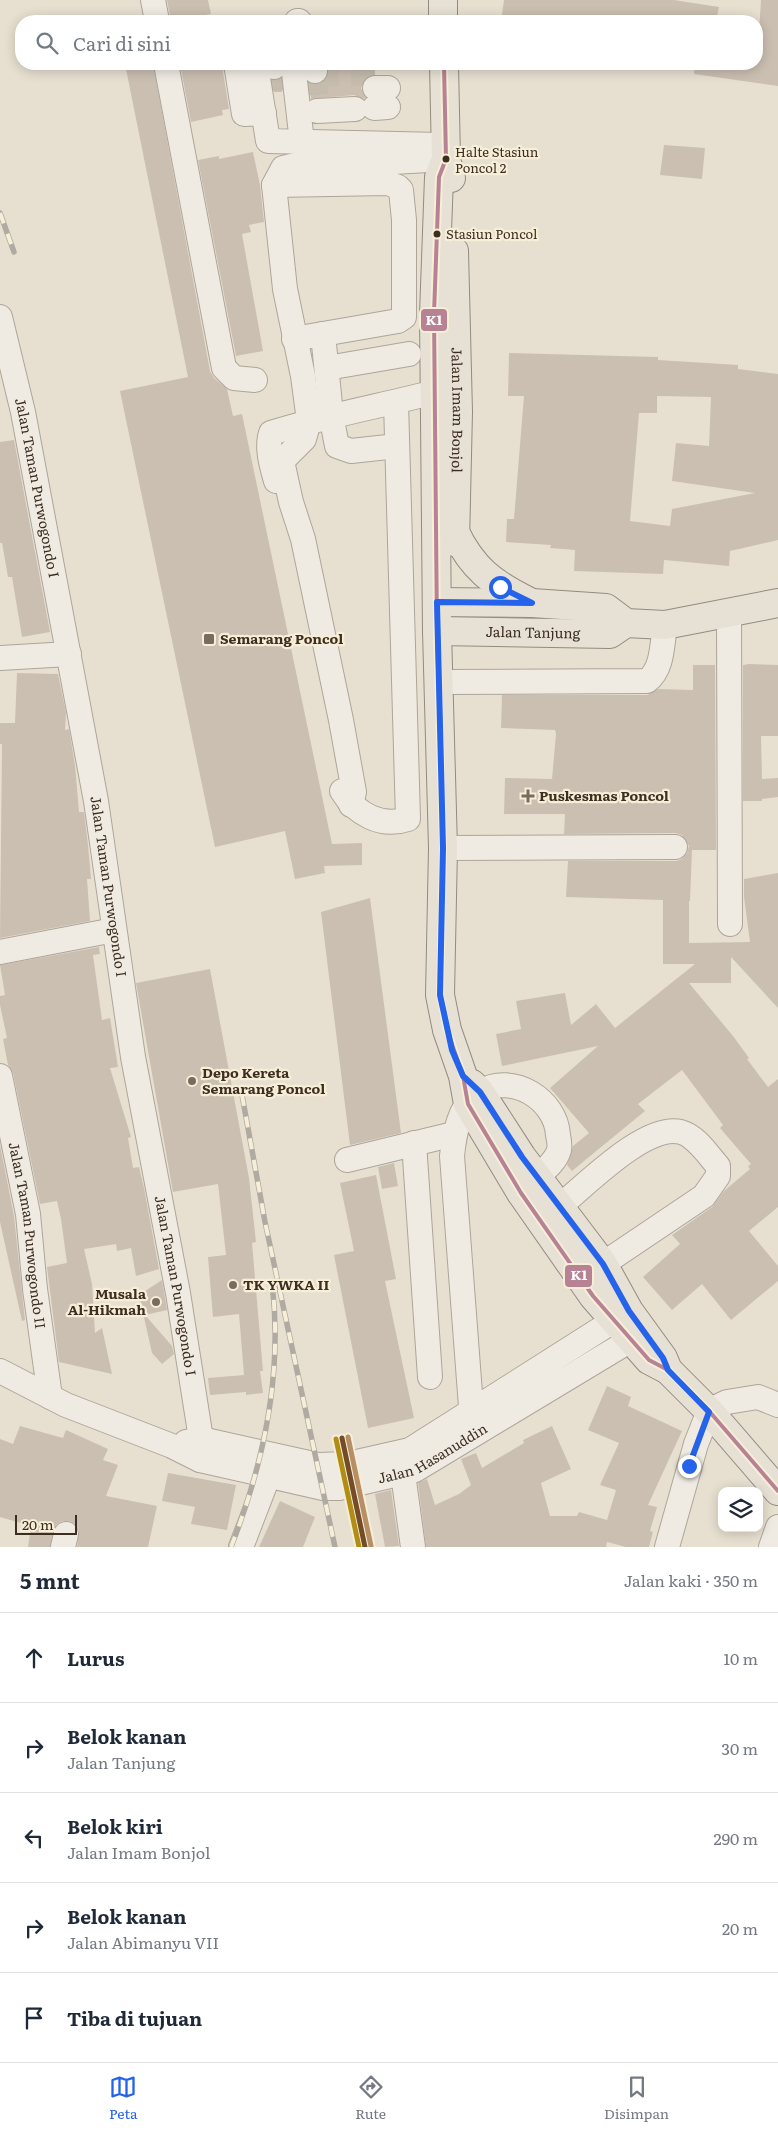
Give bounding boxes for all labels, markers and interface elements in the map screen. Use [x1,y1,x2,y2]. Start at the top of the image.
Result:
search box [15,15,763,70]
icon: search [33,29,61,57]
text: Cari di sini [73,29,171,57]
place label: Halte Stasiun Poncol 2 [455,142,539,177]
marker: Halte Stasiun Poncol 2 [441,154,451,164]
place label: Stasiun Poncol [446,224,538,243]
marker: Stasiun Poncol [432,229,442,239]
line badge: K1 [420,308,448,332]
text: K1 [426,309,443,329]
street label: Jalan Imam Bonjol [447,347,469,473]
street label: Jalan Taman Purwogondo I [11,396,65,579]
route start [489,576,512,599]
street label: Jalan Tanjung [485,621,581,642]
place label: Semarang Poncol [220,628,343,648]
marker: Semarang Poncol [202,632,216,646]
place label: Puskesmas Poncol [539,785,669,805]
marker: Puskesmas Poncol [521,789,535,803]
street label: Jalan Taman Purwogondo I [86,794,132,978]
place label: Depo Kereta Semarang Poncol [202,1062,325,1098]
marker: Depo Kereta Semarang Poncol [186,1075,198,1087]
street label: Jalan Taman Purwogondo II [5,1140,51,1330]
street label: Jalan Taman Purwogondo I [151,1194,202,1377]
line badge: K1 [564,1264,593,1288]
text: K1 [571,1264,588,1284]
place label: TK YWKA II [243,1274,329,1294]
marker: TK YWKA II [227,1279,239,1291]
place label: Musala Al-Hikmah [68,1283,147,1319]
marker: Musala Al-Hikmah [150,1296,162,1308]
street label: Jalan Hasanuddin [376,1418,491,1487]
route end [678,1455,701,1478]
map controls [718,1487,763,1532]
button: layers [718,1487,763,1532]
scale bar [15,1512,78,1535]
text: 20 m [22,1514,54,1534]
text: 5 mnt [20,1564,80,1595]
text: Jalan kaki · 350 m [624,1568,758,1592]
icon: ahead [20,1644,48,1672]
text: Lurus [67,1644,124,1672]
text: 10 m [724,1646,758,1670]
text: Belok kanan [67,1722,186,1750]
icon: right [20,1734,48,1762]
text: 30 m [721,1736,758,1760]
text: Jalan Tanjung [67,1750,175,1774]
text: Belok kiri [67,1812,163,1840]
icon: left [20,1824,48,1852]
text: 290 m [714,1826,758,1850]
text: Jalan Imam Bonjol [67,1840,210,1864]
text: Belok kanan [67,1902,186,1930]
icon: right [20,1914,48,1942]
text: 20 m [722,1916,758,1940]
text: Jalan Abimanyu VII [67,1930,219,1954]
icon: arrive [20,2004,48,2032]
text: Tiba di tujuan [67,2004,202,2032]
tab: Peta [109,2073,137,2123]
tab: Rute [355,2073,386,2123]
tab: Disimpan [604,2073,669,2123]

